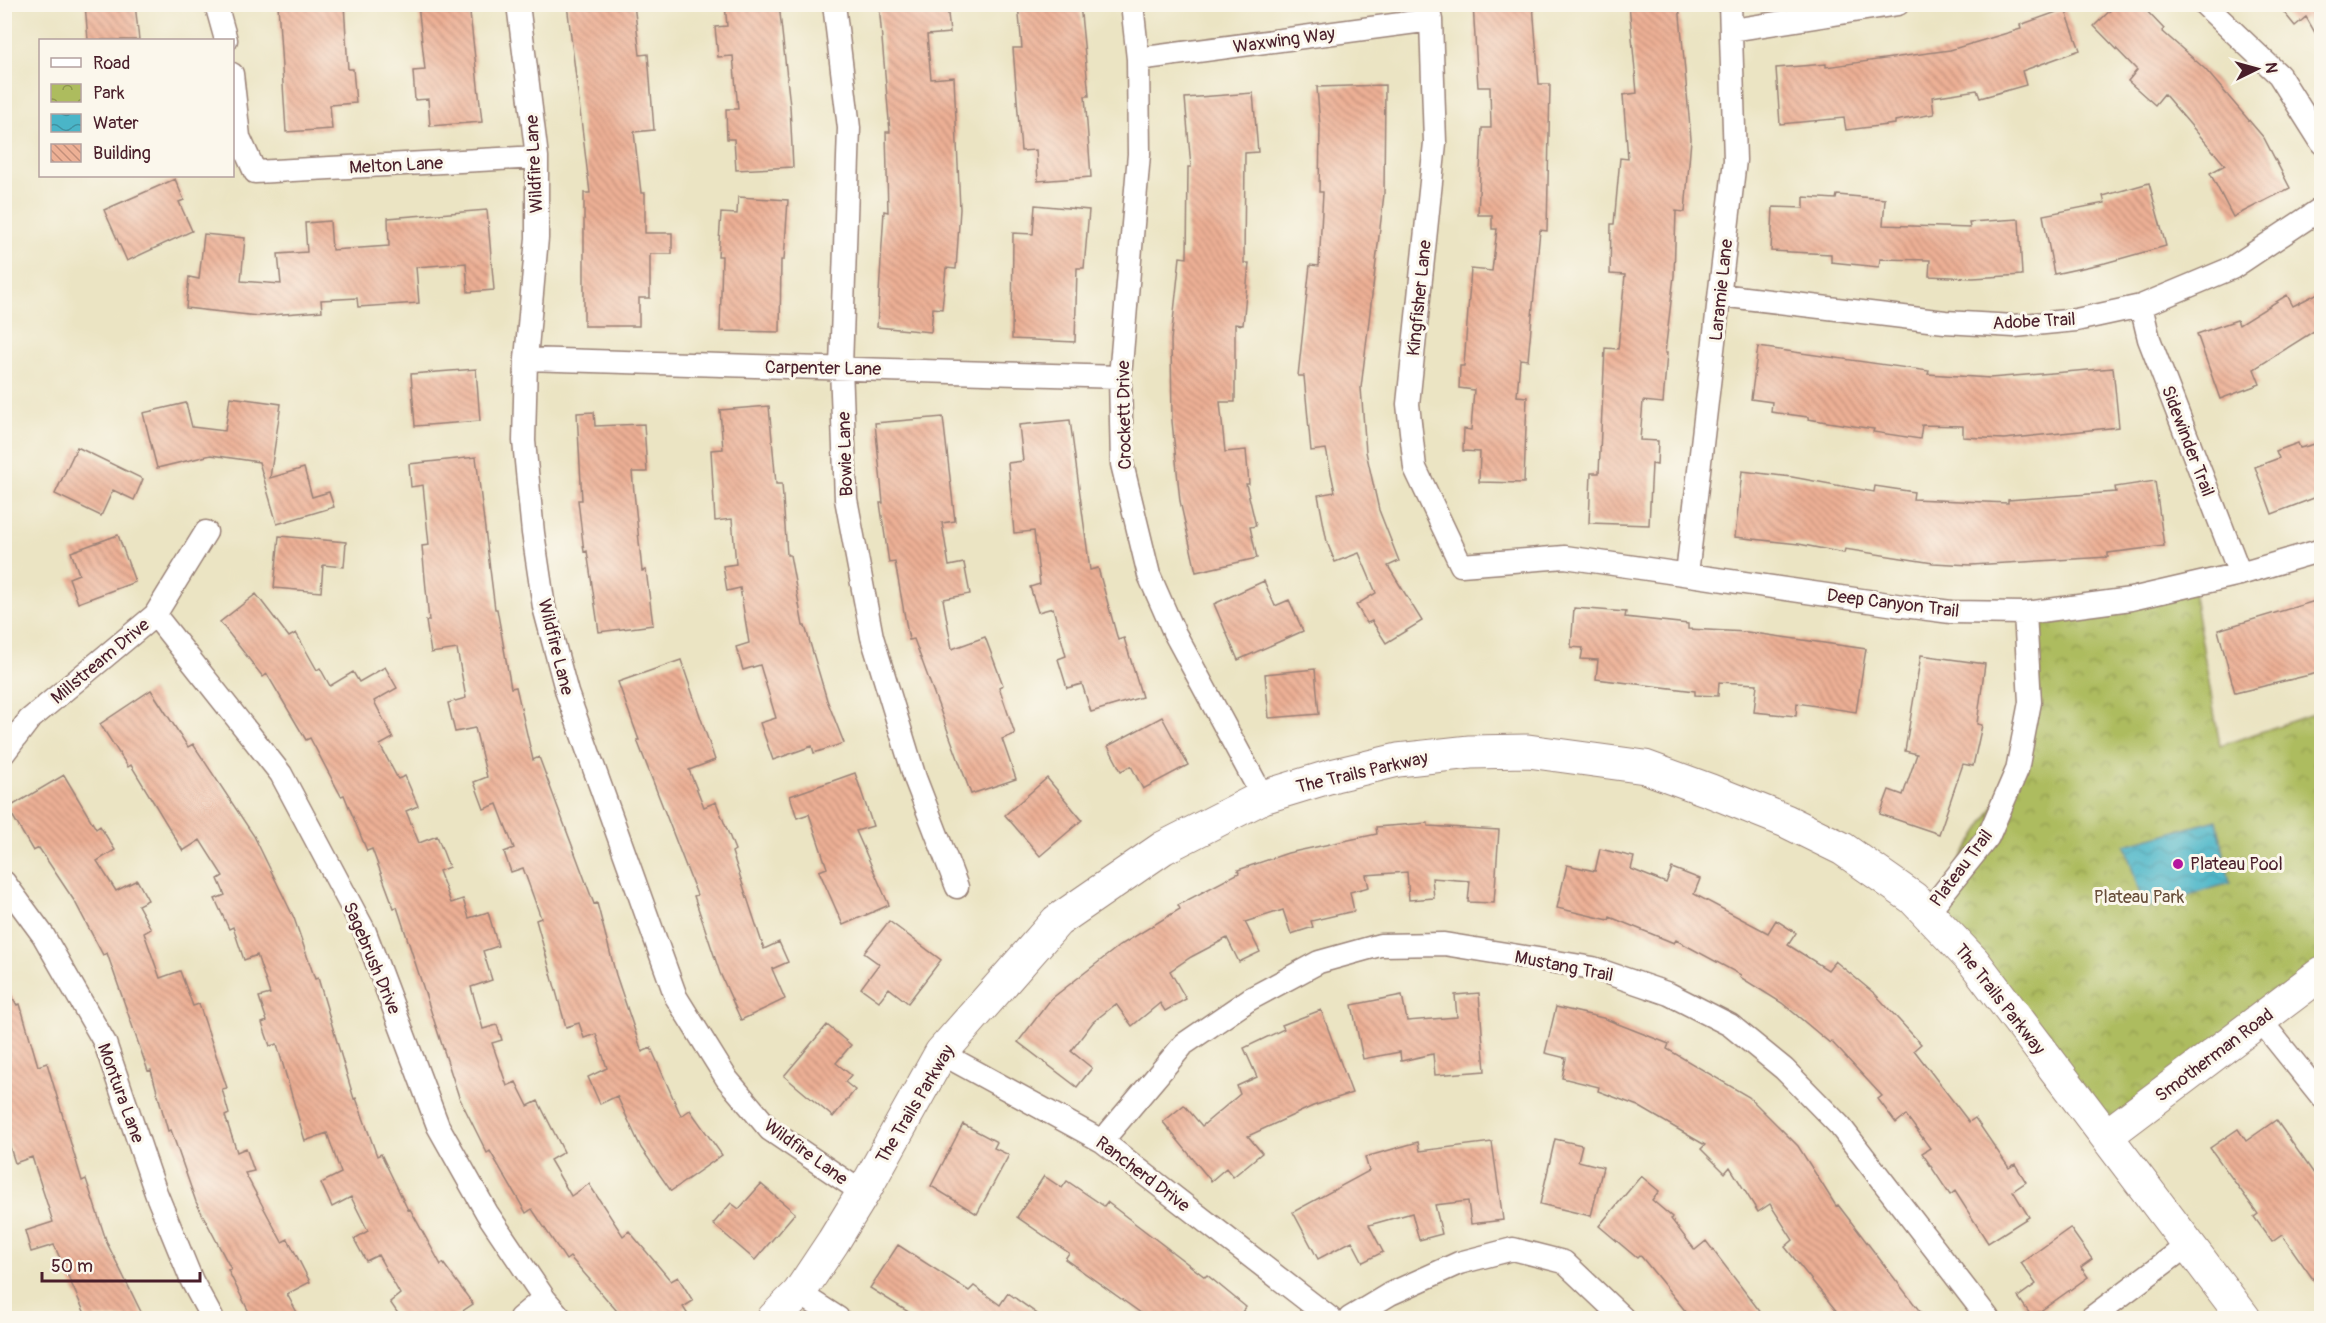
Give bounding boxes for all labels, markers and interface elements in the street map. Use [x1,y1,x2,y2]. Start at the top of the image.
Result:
street label: Waxwing Way [1232,22,1337,59]
legend [39,39,234,177]
north arrow [2227,39,2287,99]
text: Road [93,52,130,75]
text: N [2261,62,2281,74]
text: Park [93,82,125,105]
text: Water [93,112,139,135]
street label: Wildfire Lane [520,114,549,214]
text: Building [93,142,151,165]
street label: Melton Lane [348,152,444,179]
street label: Laramie Lane [1705,238,1738,342]
street label: Kingfisher Lane [1402,239,1437,357]
street label: Adobe Trail [1992,308,2076,335]
street label: Carpenter Lane [765,356,882,381]
street label: Crockett Drive [1112,360,1137,470]
street label: Sidewinder Trail [2156,383,2219,500]
street label: Bowie Lane [833,411,858,497]
street label: Deep Canyon Trail [1825,584,1960,623]
street label: Wildfire Lane [532,597,579,698]
street label: Millstream Drive [46,613,154,709]
street label: The Trails Parkway [1294,746,1431,799]
street label: Plateau Trail [1925,825,1998,912]
place label: Plateau Pool [2190,853,2283,876]
marker: Plateau Pool [2171,857,2185,871]
park label: Plateau Park [2094,886,2185,909]
street label: Sagebrush Drive [338,899,406,1018]
street label: The Trails Parkway [1949,939,2050,1060]
street label: Mustang Trail [1513,946,1615,987]
street label: Smotherman Road [2151,1003,2278,1107]
street label: Montura Lane [92,1040,149,1146]
street label: The Trails Parkway [871,1040,960,1168]
street label: Wildfire Lane [759,1114,852,1191]
street label: Rancherd Drive [1091,1131,1194,1217]
scale bar [42,1245,200,1283]
text: 50 m [51,1255,93,1278]

